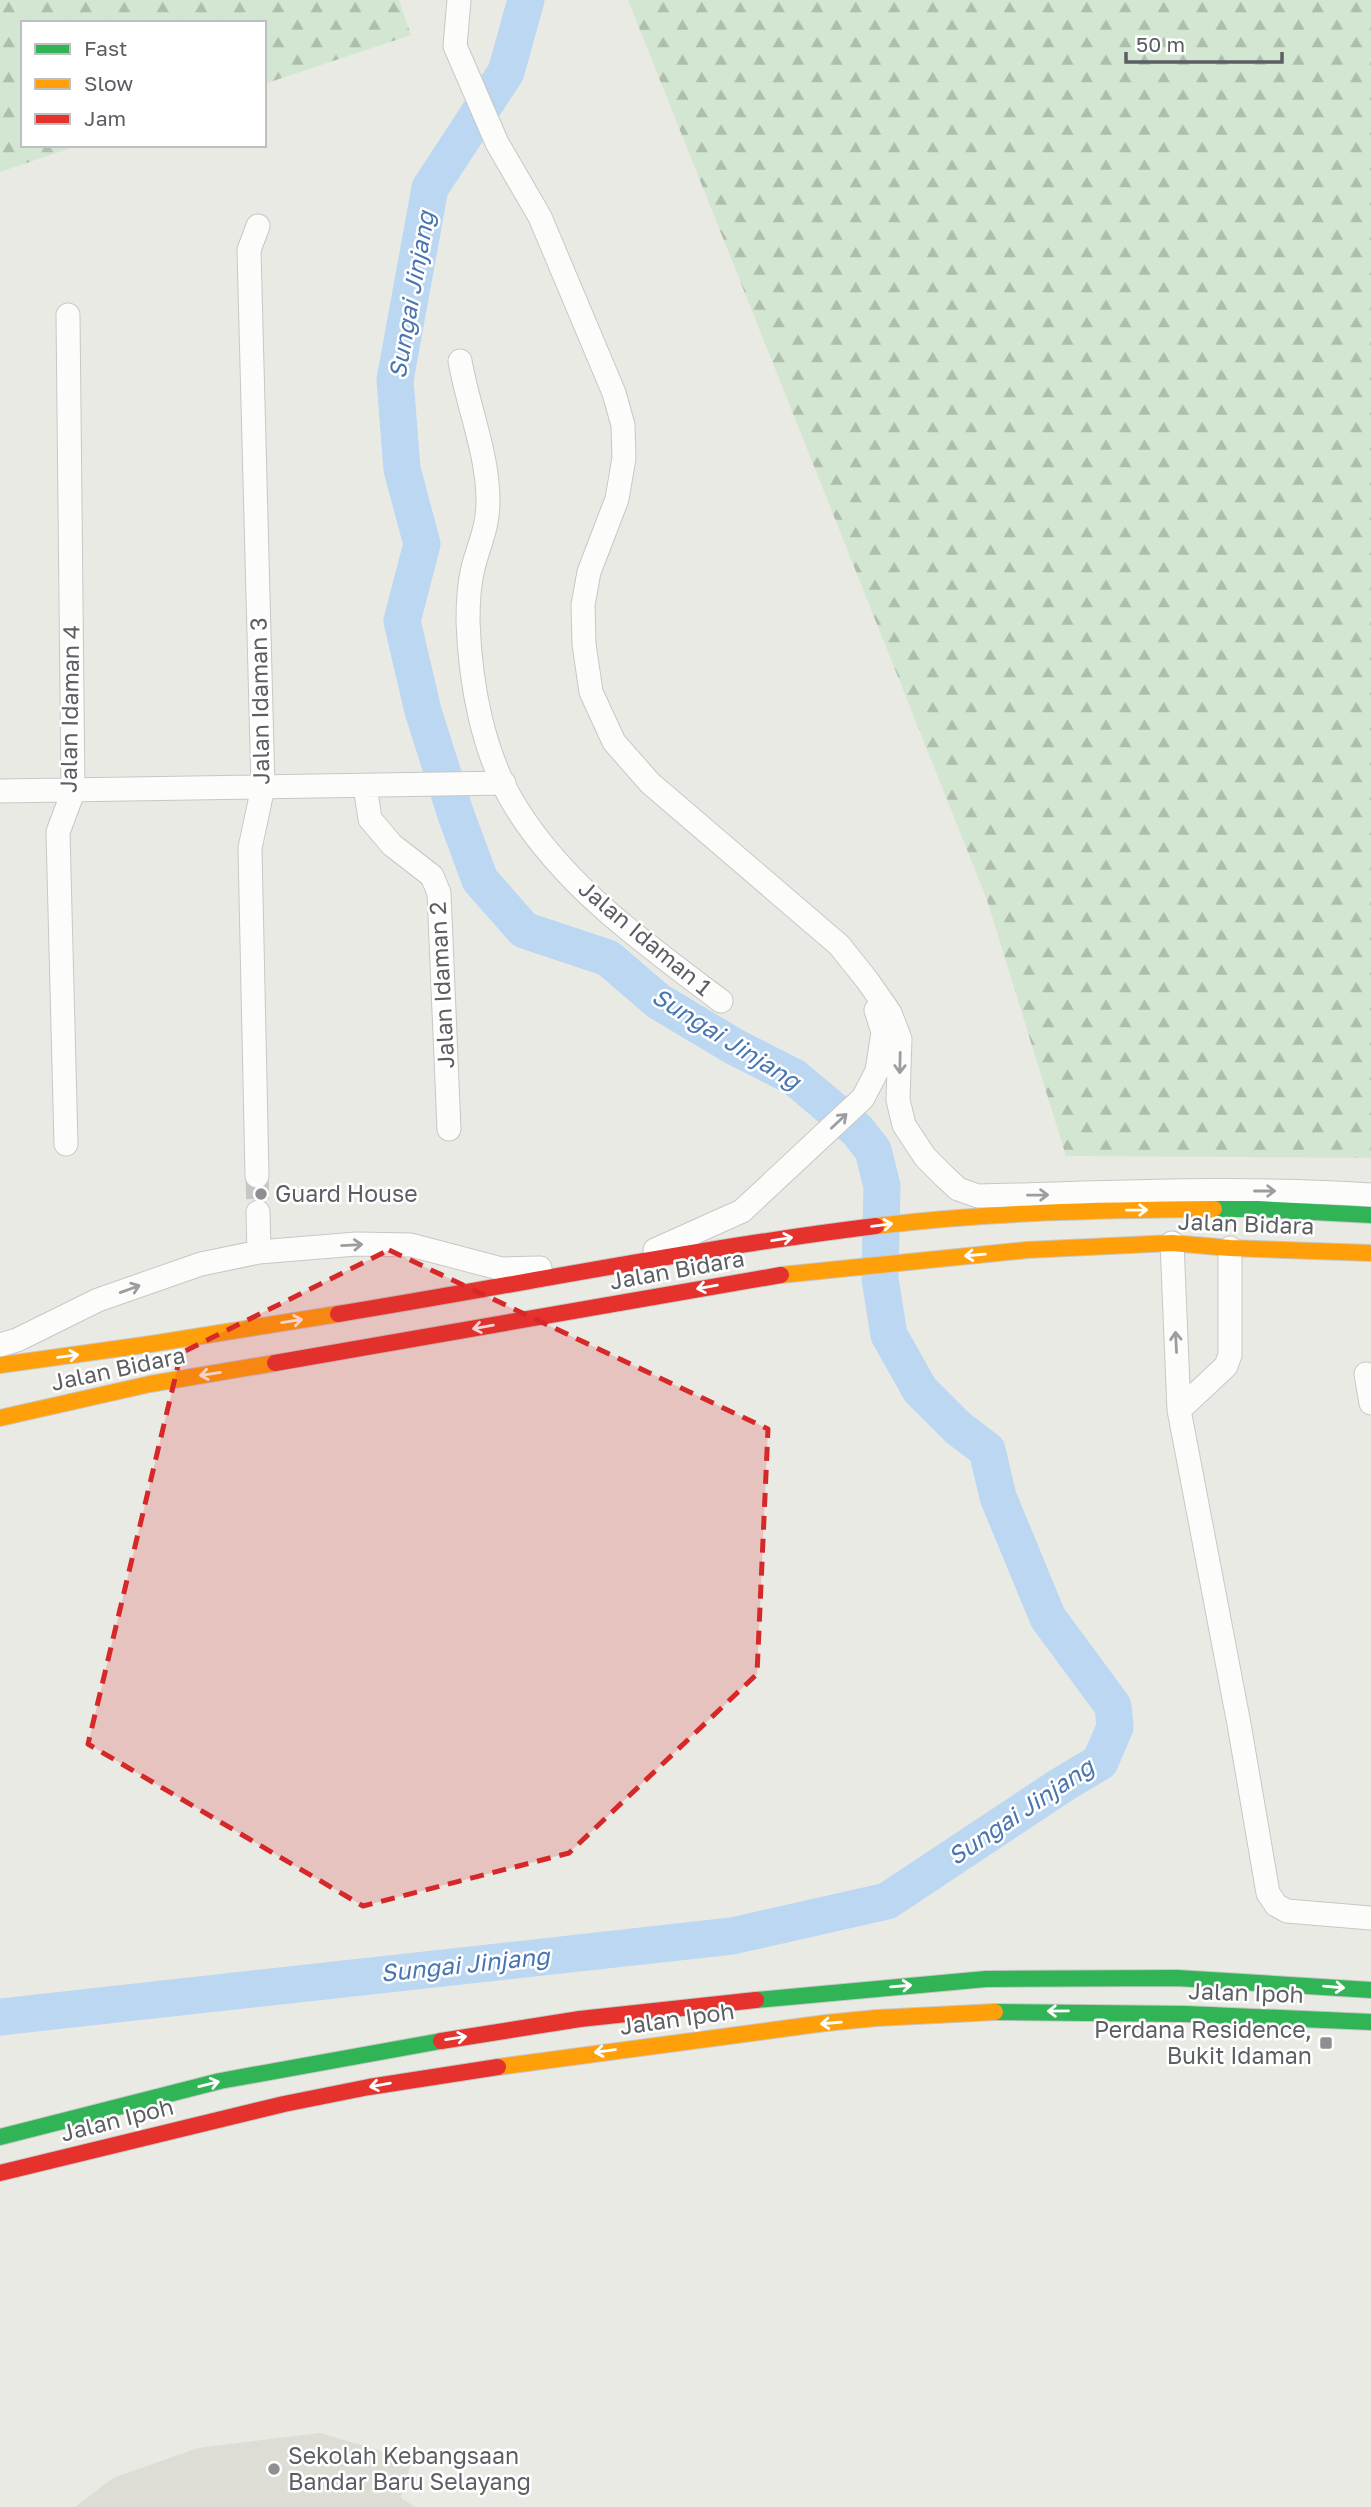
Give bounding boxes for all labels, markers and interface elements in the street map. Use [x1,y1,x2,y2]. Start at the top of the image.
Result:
legend [21,21,266,147]
scale bar [1126,21,1282,65]
text: 50 m [1136,31,1185,57]
text: Fast [84,35,127,61]
text: Slow [84,70,133,96]
text: Jam [84,105,126,131]
water label: Sungai Jinjang [382,207,441,381]
street label: Jalan Idaman 3 [244,617,274,785]
street label: Jalan Idaman 4 [54,625,84,793]
street label: Jalan Idaman 1 [574,874,718,1001]
street label: Jalan Idaman 2 [423,901,459,1069]
water label: Sungai Jinjang [647,981,808,1097]
one-way arrow [893,1052,907,1075]
one-way arrow [830,1112,847,1129]
place label: Guard House [275,1179,418,1207]
one-way arrow [1253,1184,1276,1198]
marker: Guard House [253,1186,269,1202]
one-way arrow [1026,1188,1049,1202]
one-way arrow [1125,1203,1148,1217]
street label: Jalan Bidara [1177,1207,1315,1239]
one-way arrow [870,1218,893,1231]
one-way arrow [771,1232,793,1245]
one-way arrow [340,1238,363,1251]
street label: Jalan Bidara [607,1243,746,1295]
one-way arrow [964,1249,987,1262]
one-way arrow [696,1281,719,1295]
one-way arrow [118,1282,140,1294]
one-way arrow [280,1314,303,1327]
one-way arrow [472,1321,495,1335]
one-way arrow [1170,1331,1183,1354]
street label: Jalan Bidara [48,1340,187,1396]
one-way arrow [56,1349,78,1362]
one-way arrow [200,1368,222,1381]
water label: Sungai Jinjang [942,1750,1101,1871]
water label: Sungai Jinjang [379,1940,553,1988]
street label: Jalan Ipoh [1188,1976,1304,2008]
one-way arrow [889,1979,912,1992]
one-way arrow [1322,1981,1344,1994]
street label: Jalan Ipoh [618,1996,736,2040]
one-way arrow [1047,2005,1070,2018]
place label: Perdana Residence, Bukit Idaman [1094,2015,1312,2069]
one-way arrow [820,2017,843,2030]
one-way arrow [444,2031,467,2044]
marker: Perdana Residence, Bukit Idaman [1318,2035,1334,2051]
one-way arrow [594,2045,617,2058]
one-way arrow [197,2077,220,2090]
one-way arrow [369,2079,392,2092]
street label: Jalan Ipoh [57,2091,176,2147]
place label: Sekolah Kebangsaan Bandar Baru Selayang [288,2441,531,2495]
marker: Sekolah Kebangsaan Bandar Baru Selayang [266,2461,282,2477]

